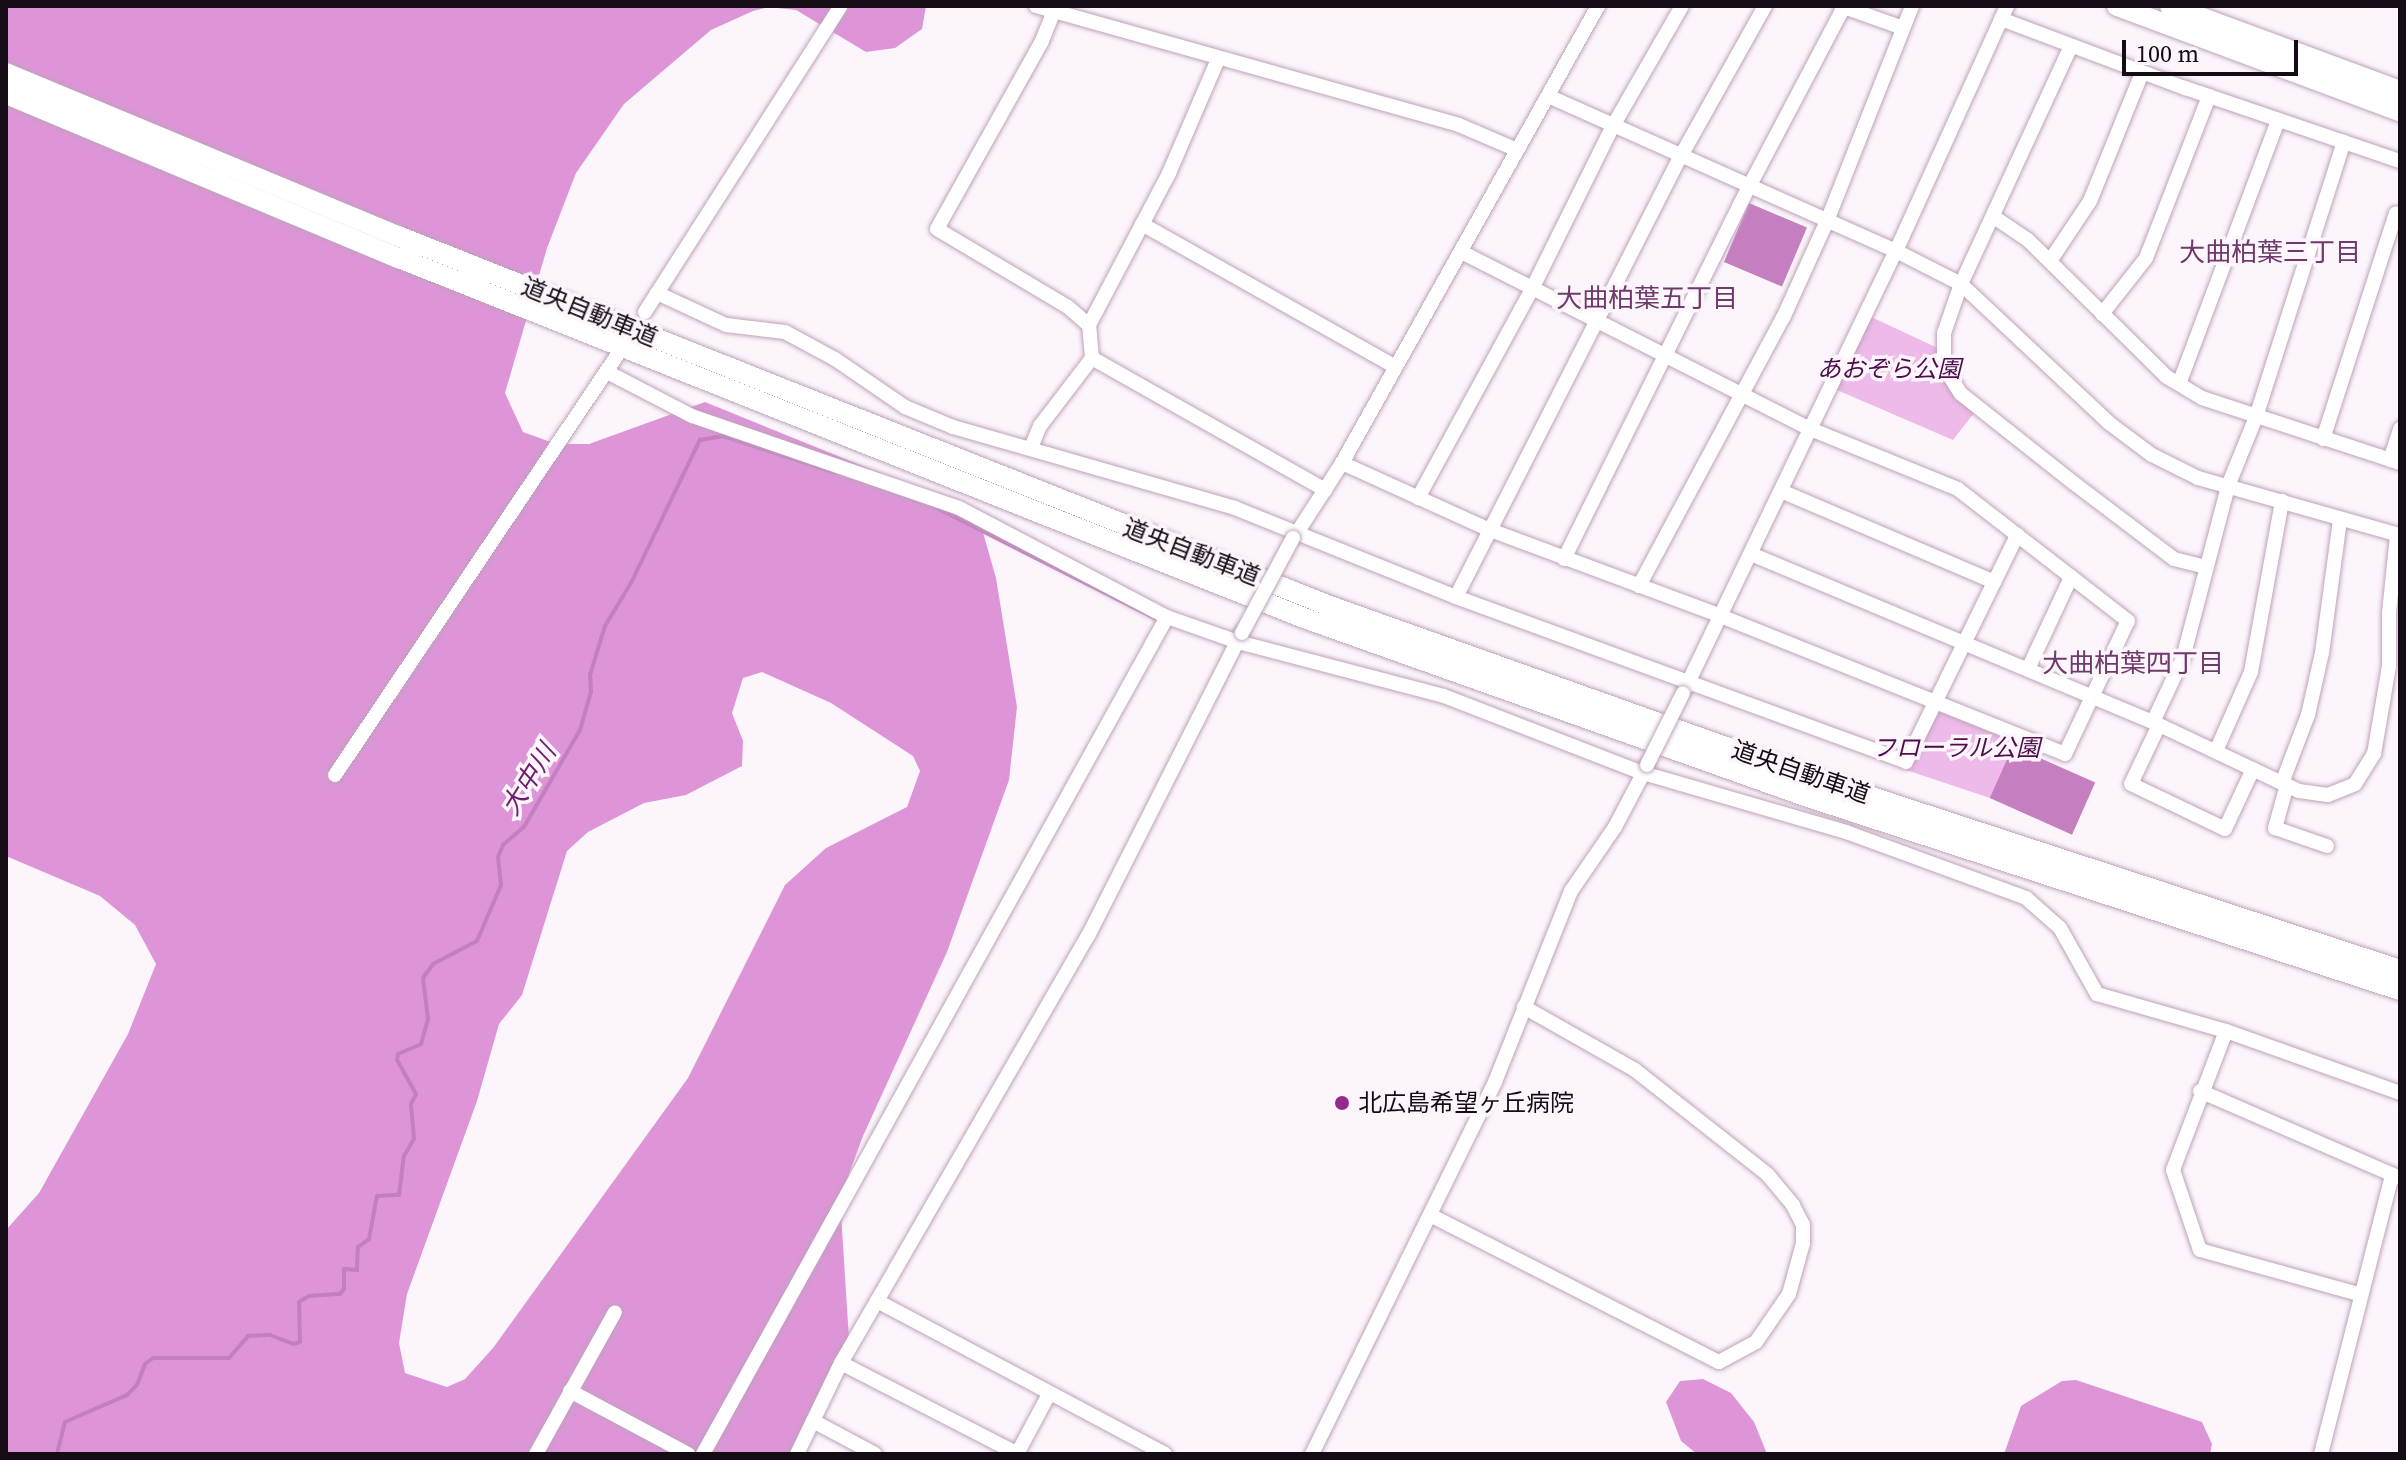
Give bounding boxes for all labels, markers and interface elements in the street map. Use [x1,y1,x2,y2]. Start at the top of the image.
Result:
scale bar [2126,24,2302,74]
text: 100 m [2136,37,2199,70]
district label: 大曲柏葉三丁目 [2179,237,2361,269]
street label: 道央自動車道 [518,272,662,352]
district label: 大曲柏葉五丁目 [1556,283,1738,315]
park label: あおぞら公園 [1817,355,1961,383]
street label: 道央自動車道 [1120,513,1264,591]
district label: 大曲柏葉四丁目 [2042,648,2224,680]
park label: フローラル公園 [1872,734,2040,762]
street label: 道央自動車道 [1728,735,1874,809]
water label: 大中川 [495,739,563,821]
place label: 北広島希望ヶ丘病院 [1358,1089,1574,1117]
marker: 北広島希望ヶ丘病院 [1333,1094,1351,1112]

